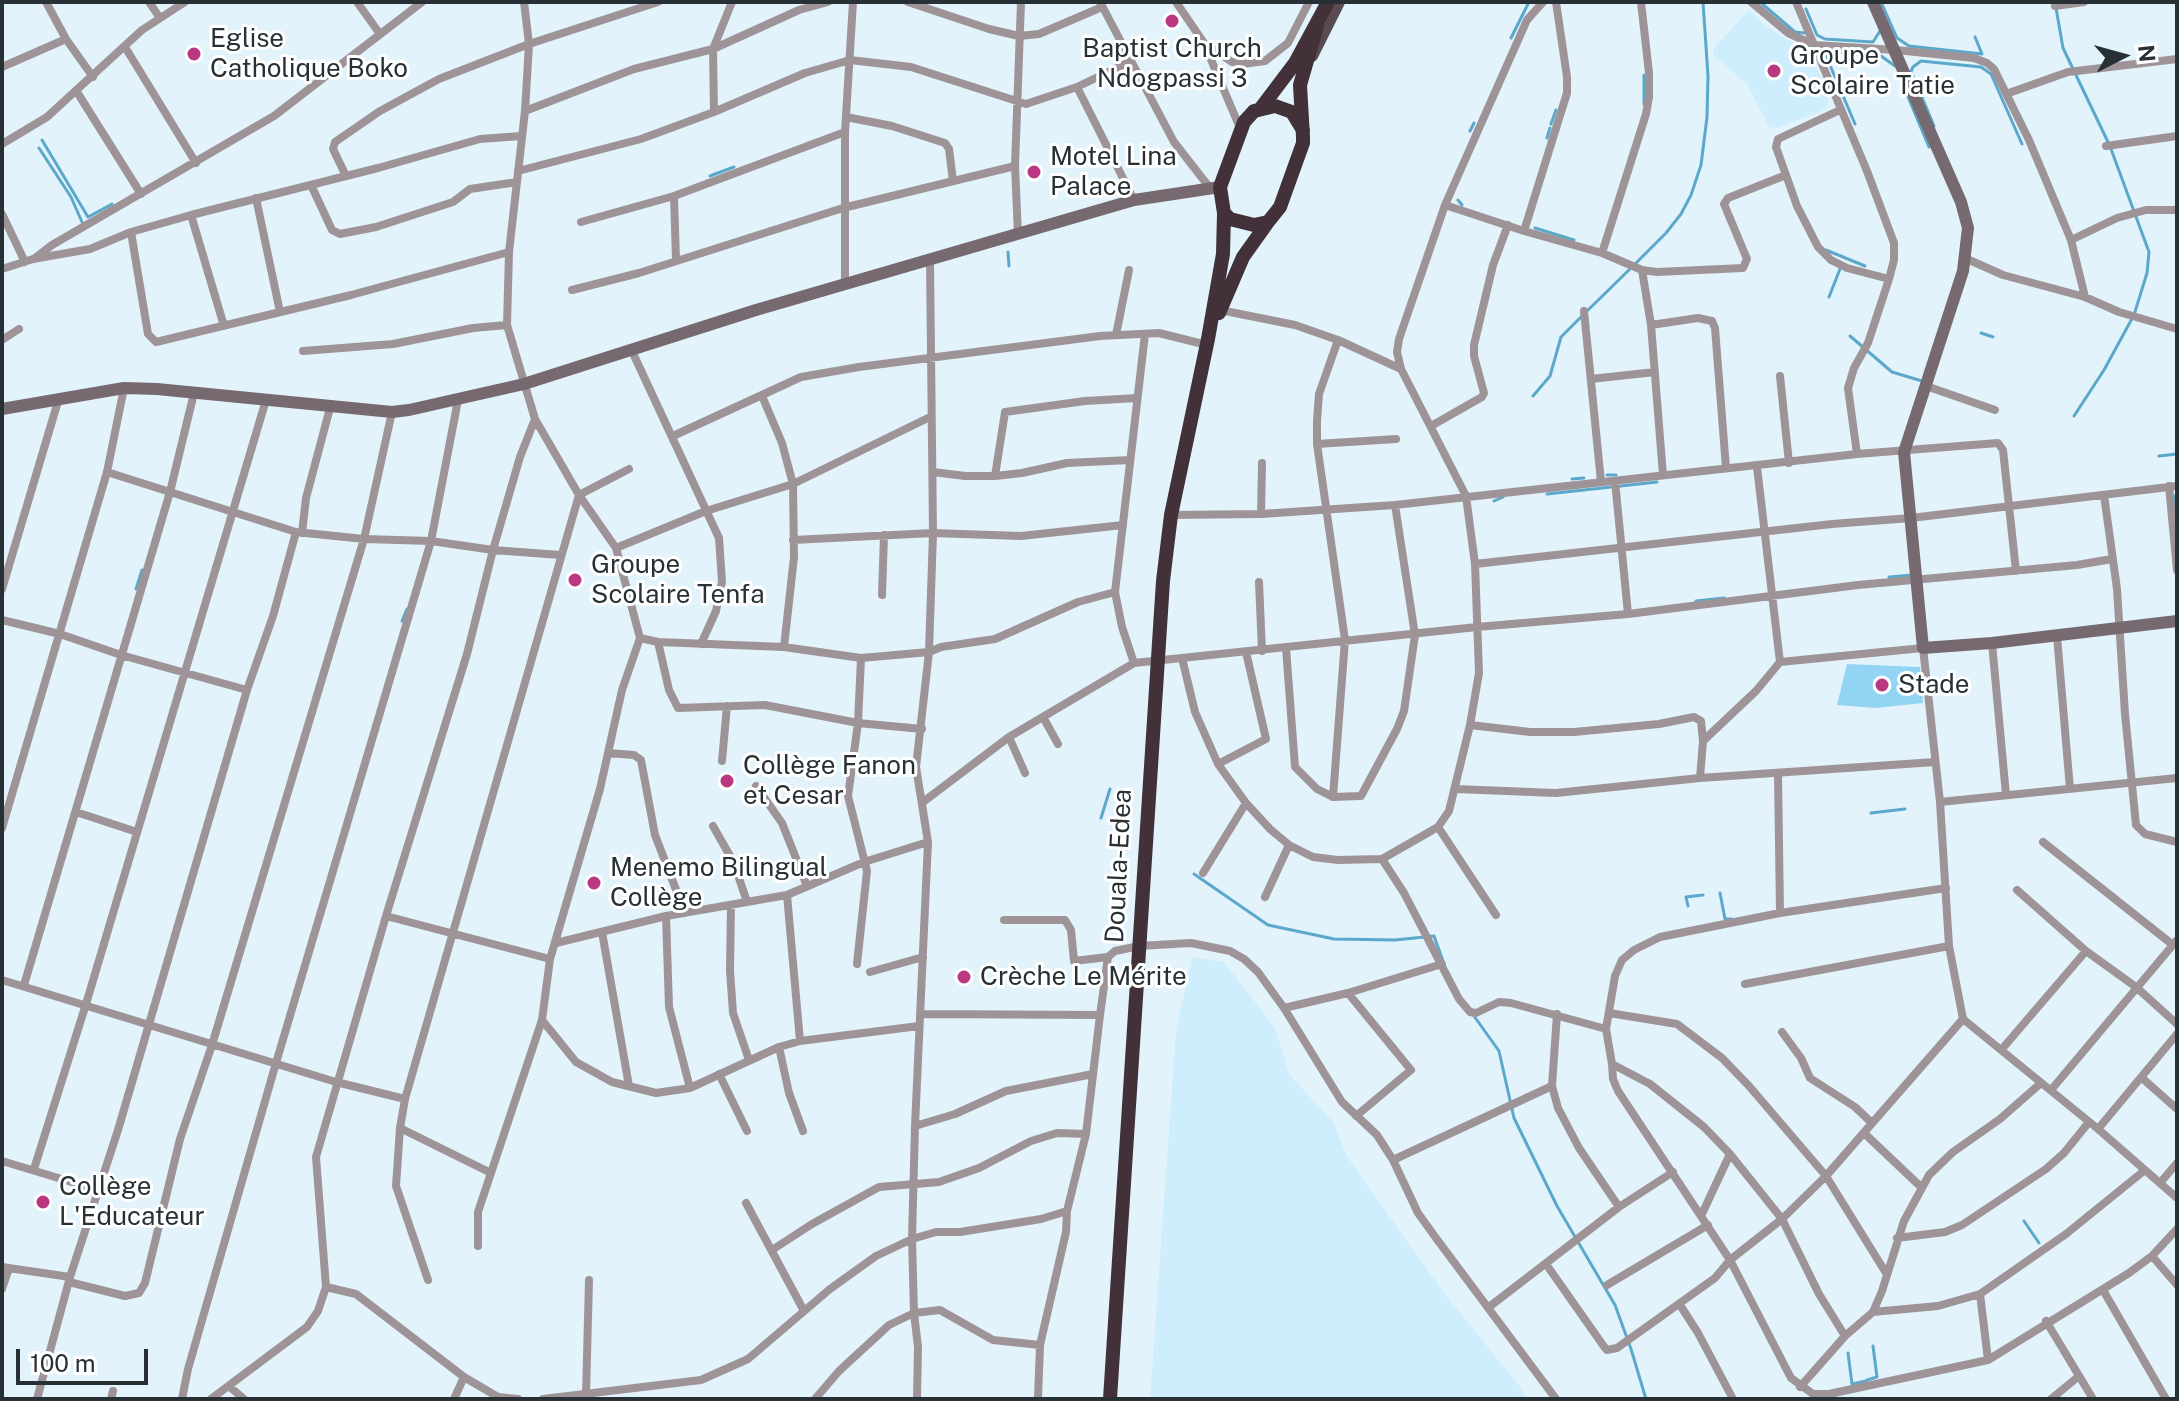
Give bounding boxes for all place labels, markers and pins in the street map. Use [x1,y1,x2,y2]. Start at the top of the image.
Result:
marker: Baptist Church Ndogpassi 3 [1163,12,1181,30]
place label: Eglise Catholique Boko [210,23,408,84]
place label: Baptist Church Ndogpassi 3 [1082,33,1262,94]
place label: Groupe Scolaire Tatie [1790,40,1955,102]
marker: Eglise Catholique Boko [185,45,203,63]
marker: Groupe Scolaire Tatie [1765,62,1783,80]
place label: Motel Lina Palace [1050,141,1177,202]
marker: Motel Lina Palace [1025,163,1043,181]
place label: Groupe Scolaire Tenfa [591,549,765,610]
marker: Groupe Scolaire Tenfa [566,571,584,589]
place label: Stade [1898,669,1970,701]
marker: Stade [1873,676,1891,694]
place label: Collège Fanon et Cesar [743,750,916,812]
marker: Collège Fanon et Cesar [718,772,736,790]
place label: Menemo Bilingual Collège [610,852,827,914]
marker: Menemo Bilingual Collège [585,874,603,892]
place label: Crèche Le Mérite [980,961,1187,993]
marker: Crèche Le Mérite [955,968,973,986]
place label: Collège L'Educateur [59,1171,205,1232]
marker: Collège L'Educateur [34,1193,52,1211]

